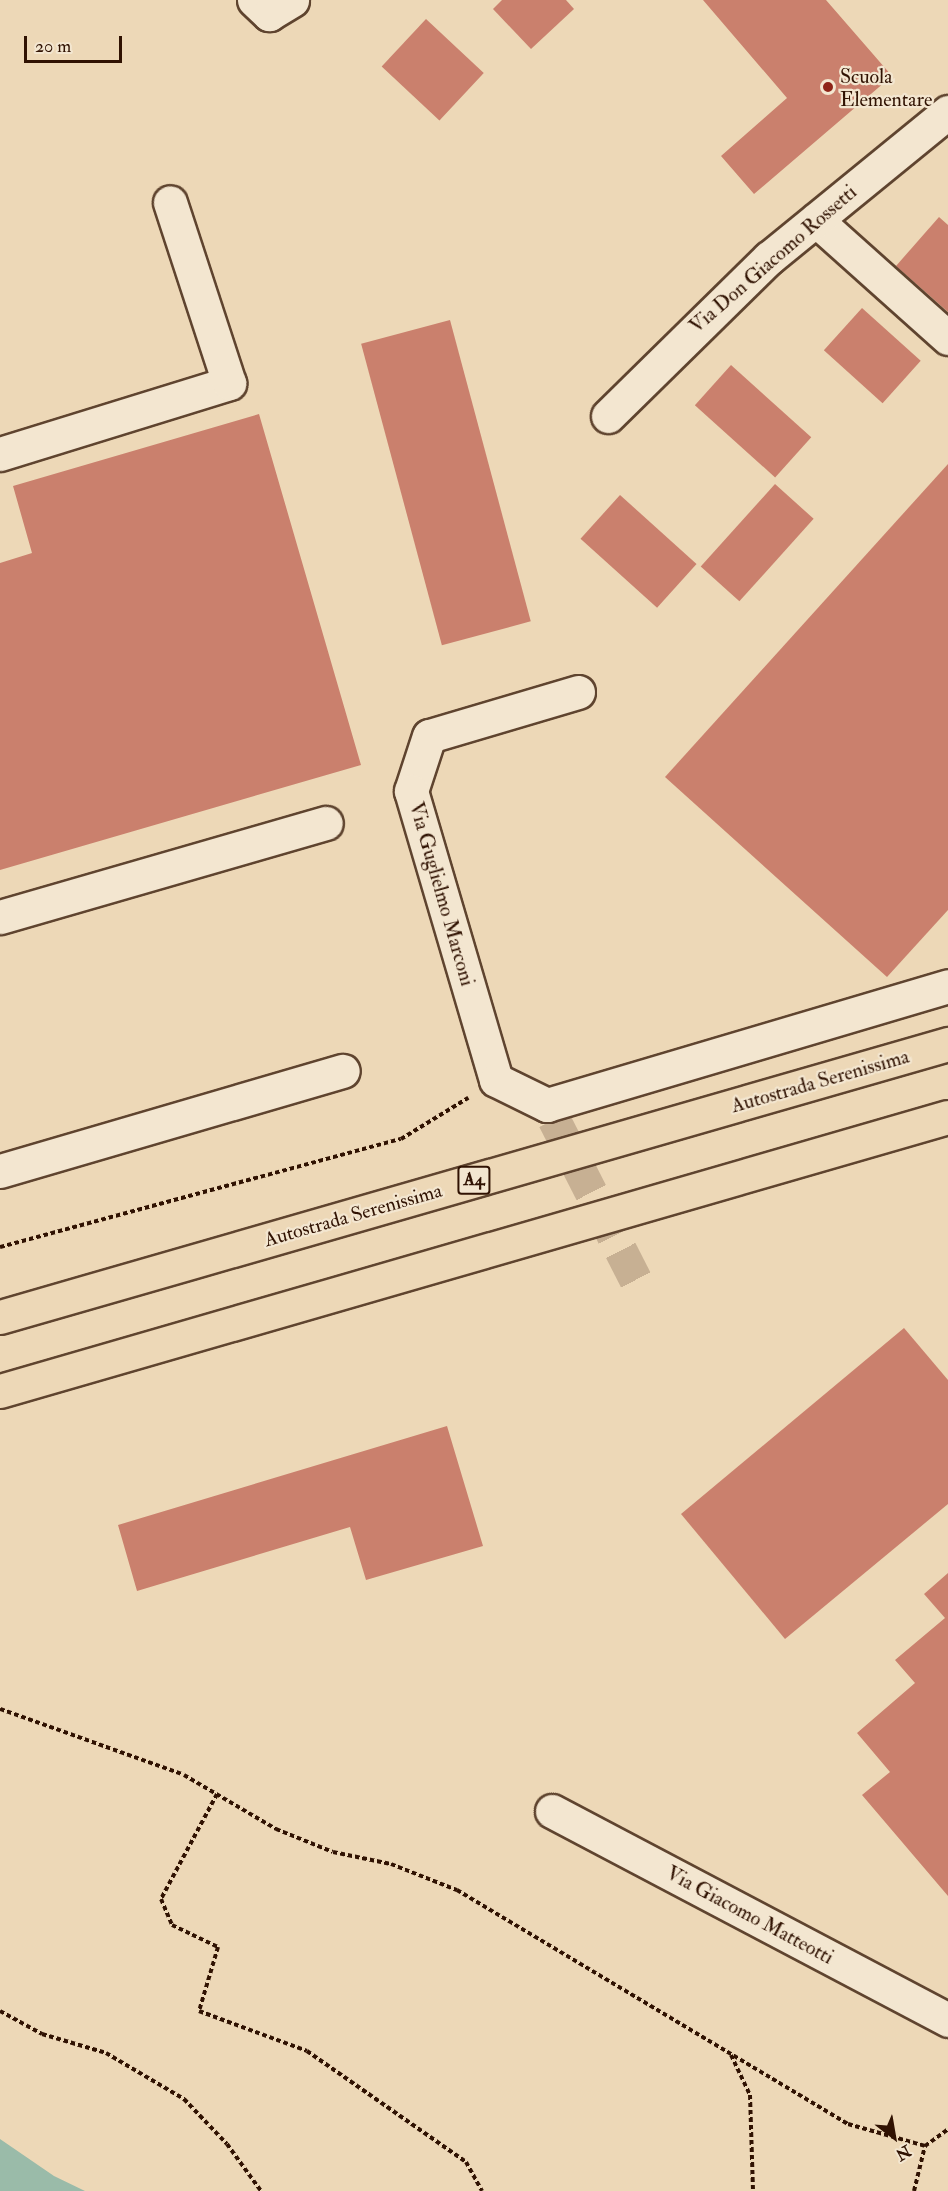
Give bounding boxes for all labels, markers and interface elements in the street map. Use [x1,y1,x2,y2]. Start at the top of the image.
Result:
scale bar [27,24,124,62]
text: 20 m [35,35,71,58]
place label: Scuola Elementare [840,64,932,111]
marker: Scuola Elementare [821,80,835,94]
street label: Via Don Giacomo Rossetti [685,180,861,338]
street label: Via Guglielmo Marconi [404,799,480,989]
street label: Autostrada Serenissima [728,1044,912,1118]
road number: A4 [456,1165,492,1195]
street label: Autostrada Serenissima [261,1178,445,1252]
street label: Via Giacomo Matteotti [662,1861,838,1969]
north arrow [864,2107,924,2167]
text: N [892,2140,915,2165]

